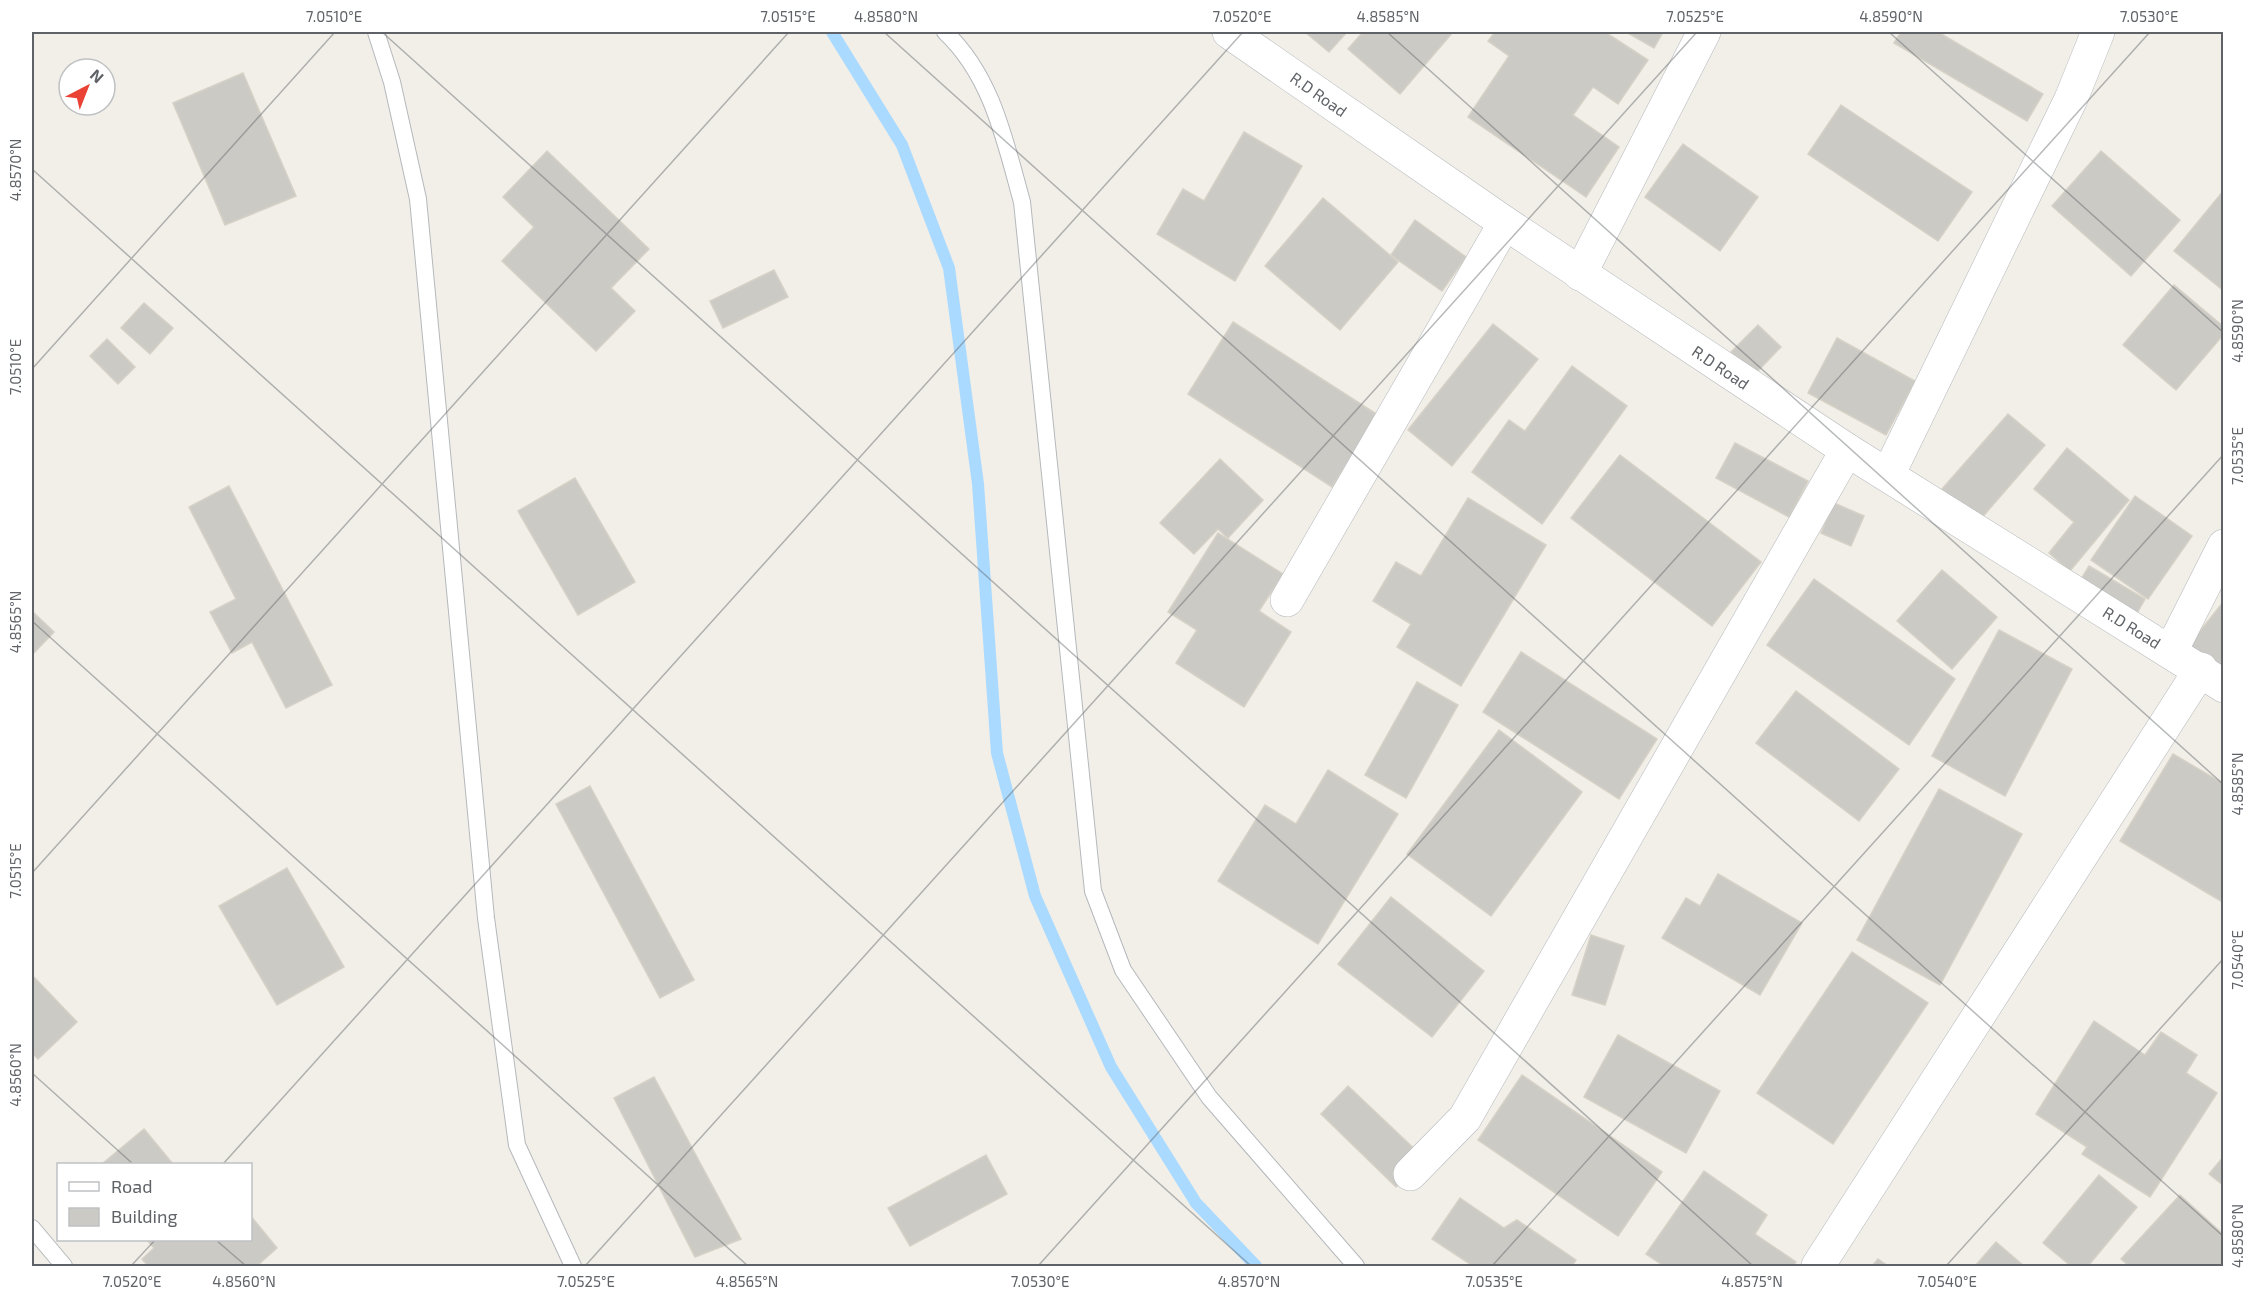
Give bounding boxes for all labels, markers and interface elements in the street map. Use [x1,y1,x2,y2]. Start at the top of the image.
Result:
text: 7.0510°E [306,7,362,25]
text: 7.0515°E [760,7,816,25]
text: 4.8580°N [854,7,918,25]
text: 7.0520°E [1213,7,1271,25]
text: 4.8585°N [1357,7,1419,25]
text: 7.0525°E [1666,7,1724,25]
text: 4.8590°N [1859,7,1923,25]
text: 7.0530°E [2120,7,2178,25]
north arrow [57,57,117,117]
text: N [87,65,108,86]
street label: R.D Road [1287,68,1351,120]
text: 4.8570°N [6,139,24,201]
text: 4.8590°N [2228,299,2246,363]
text: 7.0510°E [6,339,24,395]
street label: R.D Road [1689,341,1753,393]
text: 7.0535°E [2228,427,2246,485]
text: 4.8565°N [6,591,24,653]
street label: R.D Road [2100,602,2164,652]
text: 4.8585°N [2228,753,2246,815]
text: 7.0515°E [6,843,24,899]
text: 7.0540°E [2228,930,2246,990]
text: 4.8560°N [6,1043,24,1107]
legend [57,1163,252,1241]
text: Road [111,1175,152,1197]
text: 4.8580°N [2228,1204,2246,1268]
text: Building [111,1205,178,1227]
text: 7.0520°E [103,1272,161,1290]
text: 4.8560°N [212,1272,276,1290]
text: 7.0525°E [557,1272,615,1290]
text: 4.8565°N [716,1272,778,1290]
text: 7.0530°E [1011,1272,1069,1290]
text: 4.8570°N [1218,1272,1280,1290]
text: 7.0535°E [1465,1272,1523,1290]
text: 4.8575°N [1721,1272,1783,1290]
text: 7.0540°E [1917,1272,1977,1290]

